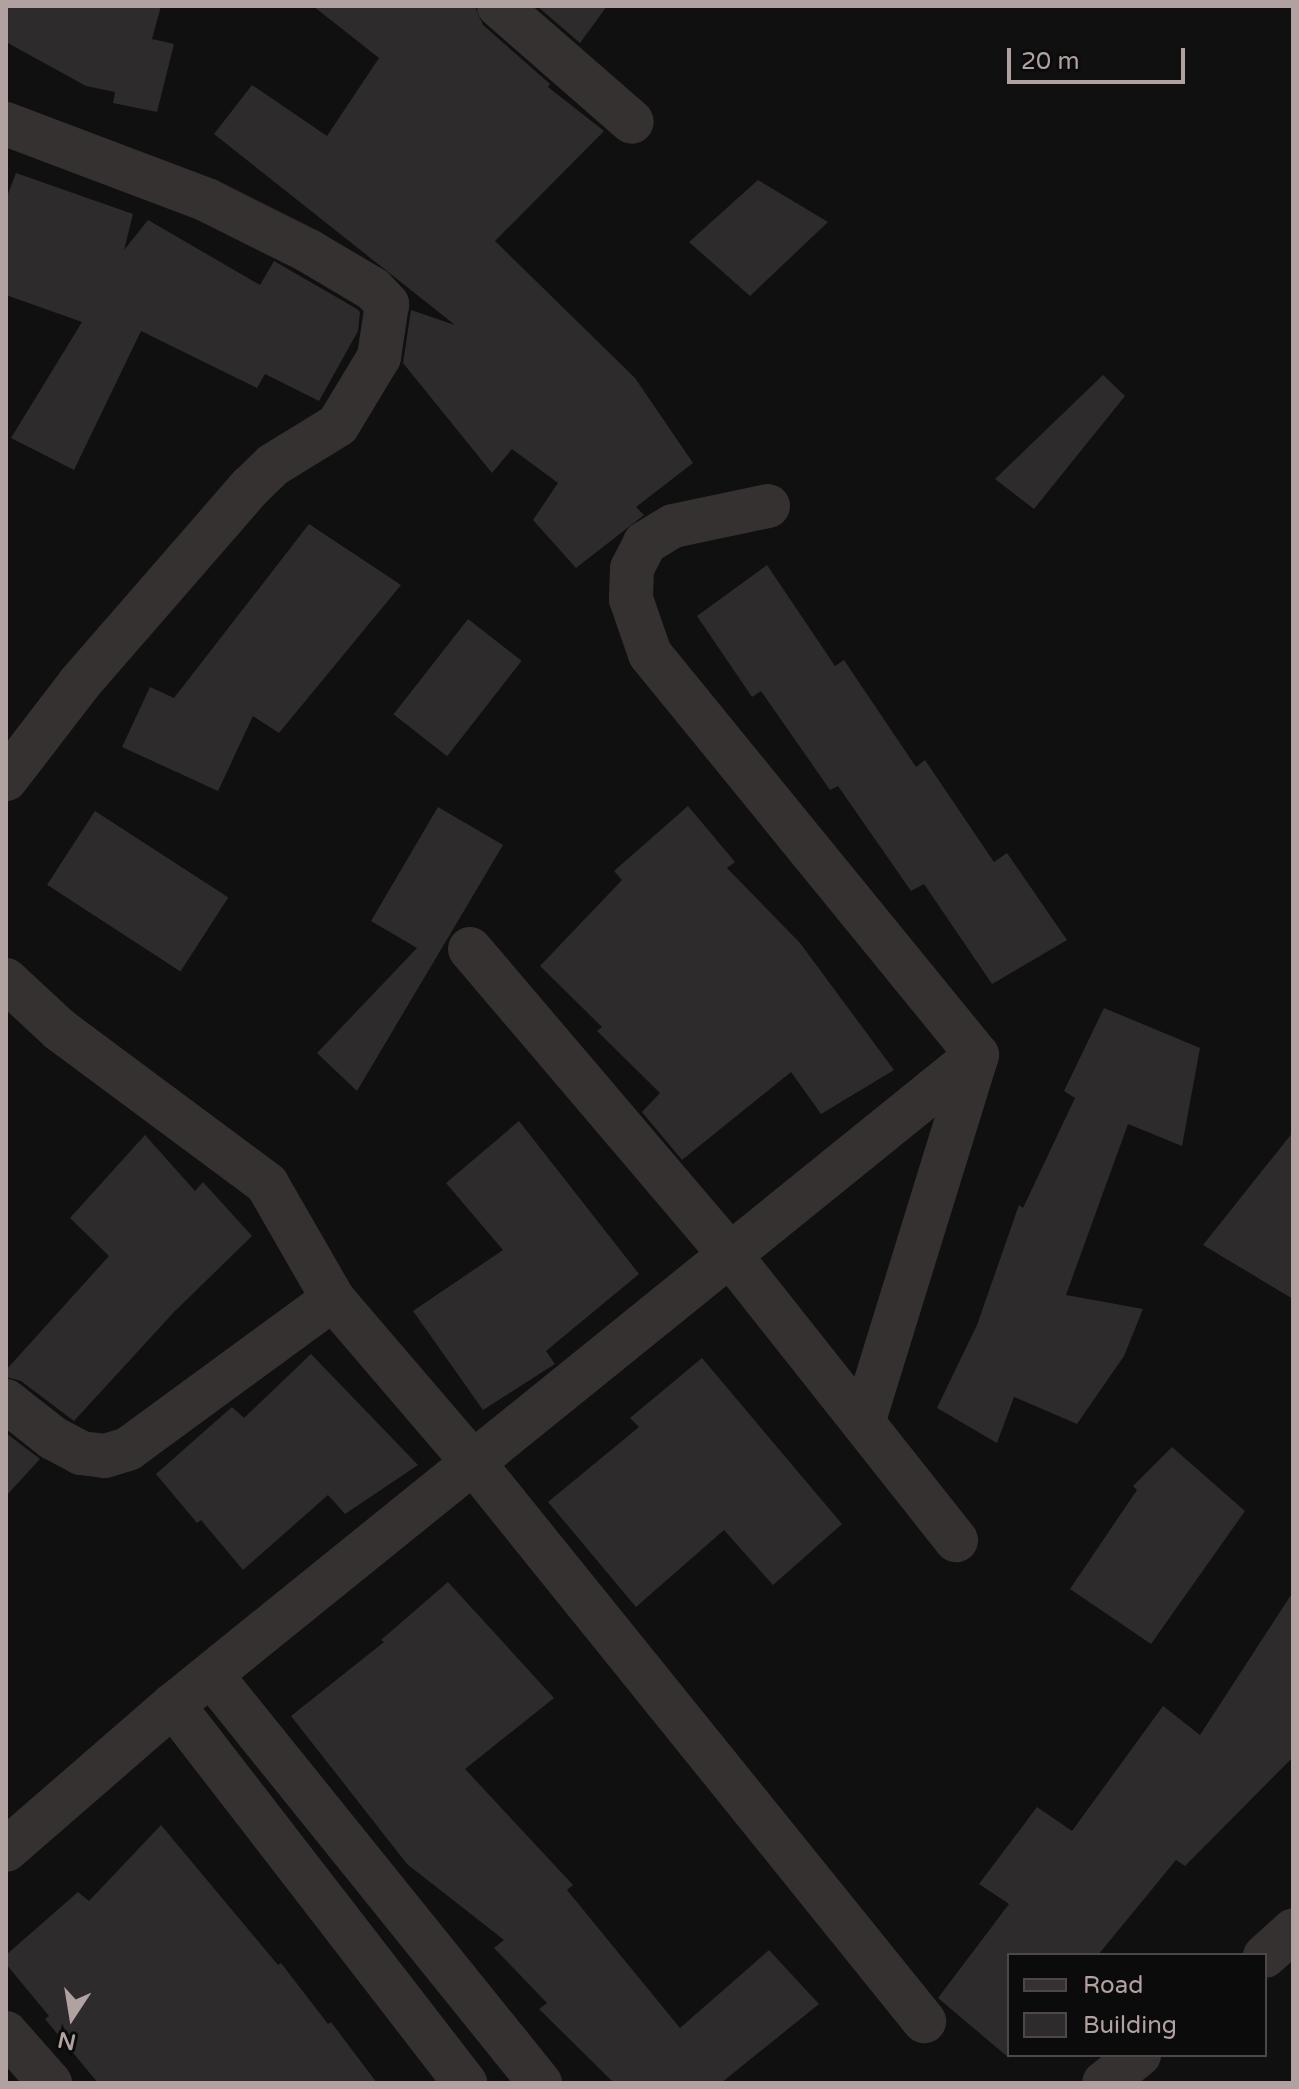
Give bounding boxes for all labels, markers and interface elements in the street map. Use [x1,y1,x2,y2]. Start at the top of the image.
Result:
scale bar [1011,32,1189,82]
text: 20 m [1021,47,1079,76]
legend [1007,1953,1267,2057]
text: Road [1083,1971,1143,2000]
north arrow [32,1977,112,2057]
text: Building [1083,2011,1177,2040]
text: N [56,2026,78,2055]

